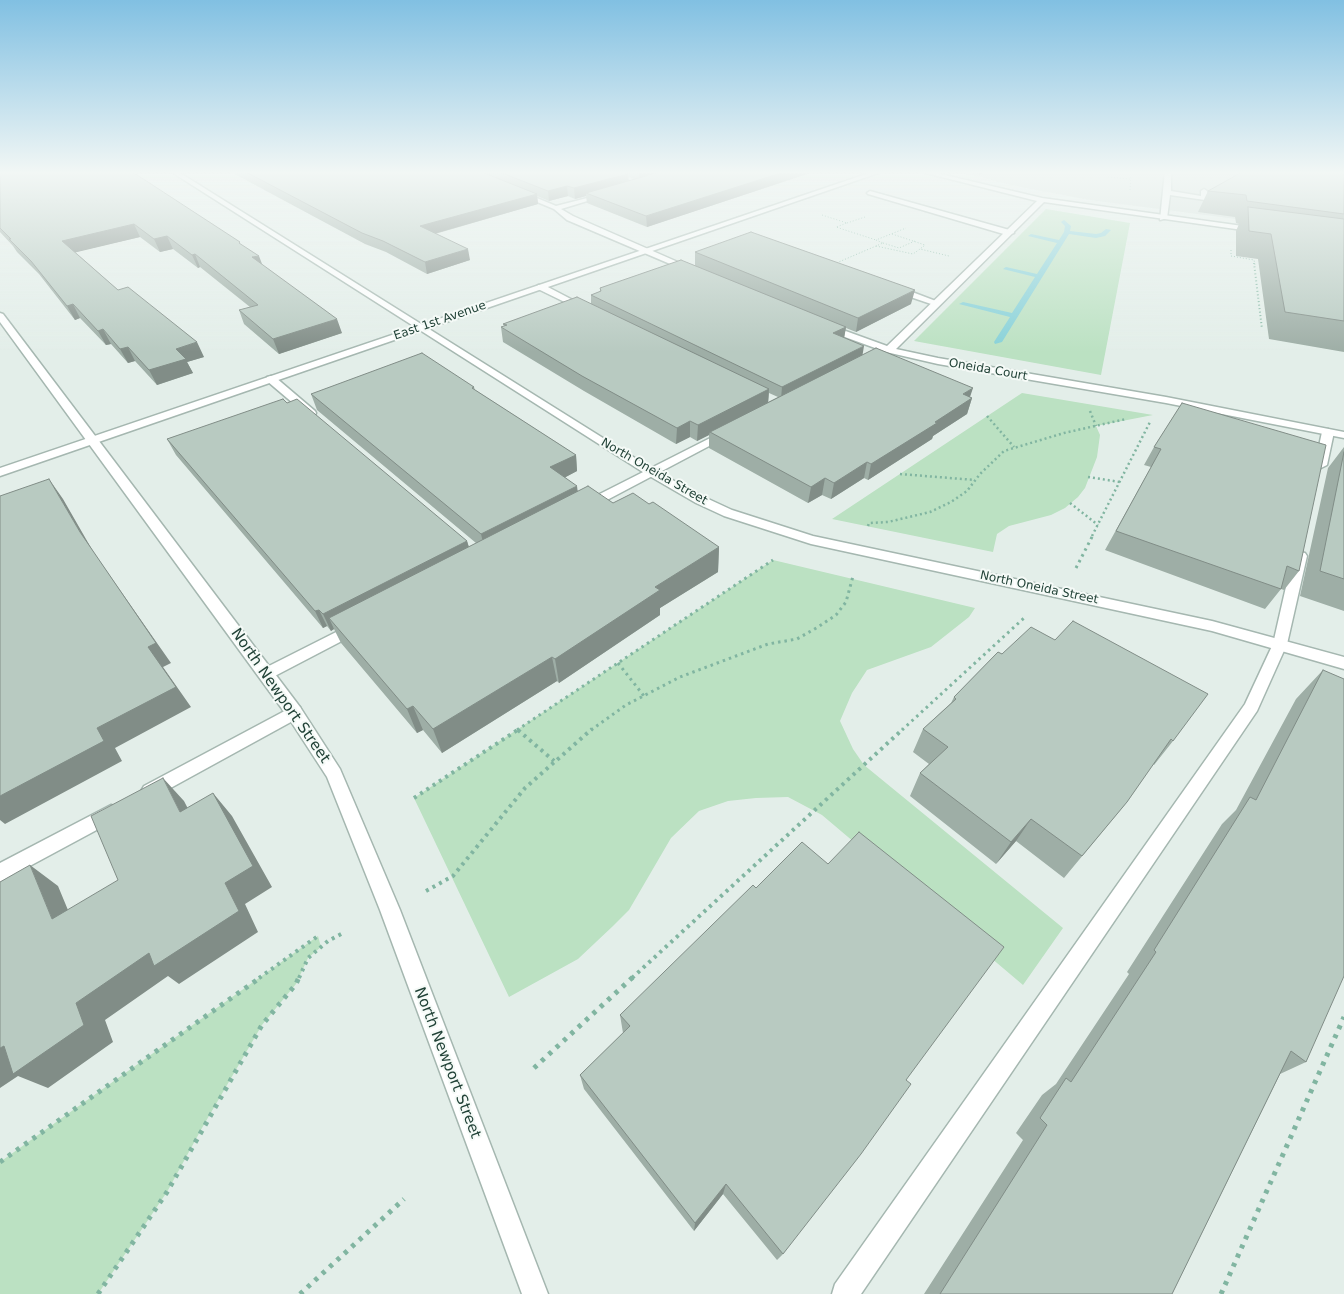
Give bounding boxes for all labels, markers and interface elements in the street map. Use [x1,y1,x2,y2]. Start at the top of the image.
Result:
street label: East 1st Avenue [392,298,488,344]
street label: Oneida Court [948,356,1028,384]
street label: North Oneida Street [598,436,710,508]
street label: North Oneida Street [979,568,1099,608]
street label: North Newport Street [227,625,333,767]
street label: North Newport Street [410,985,484,1141]

